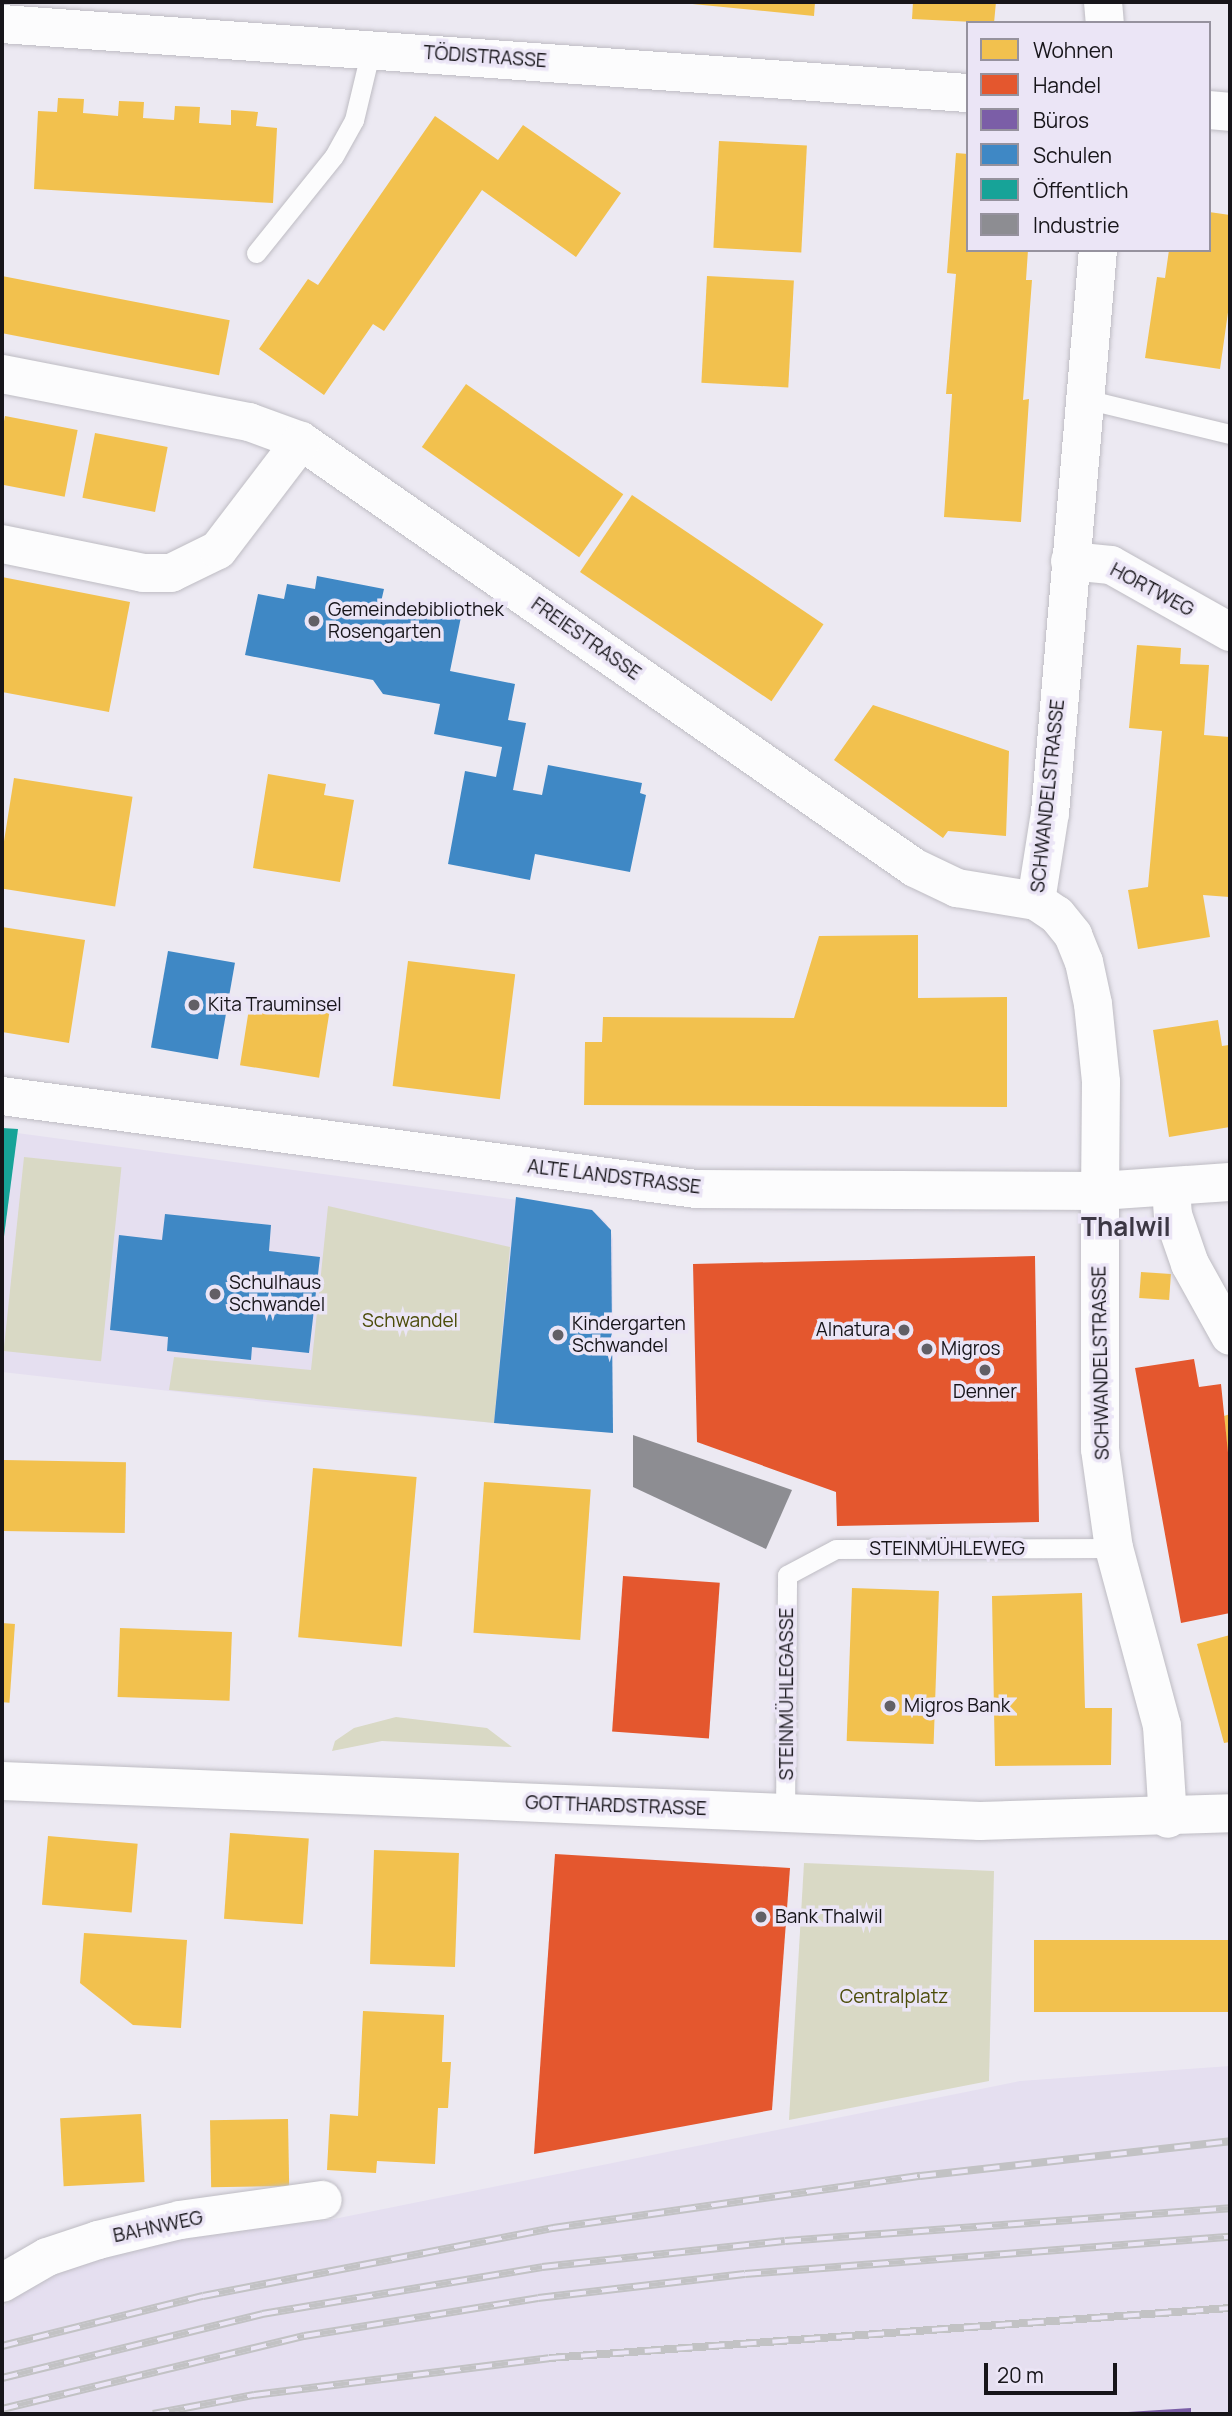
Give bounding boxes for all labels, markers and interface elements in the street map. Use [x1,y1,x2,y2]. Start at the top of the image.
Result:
legend [966,21,1211,252]
text: Wohnen [1033,36,1113,64]
street label: TÖDISTRASSE [423,41,547,73]
text: Handel [1033,71,1101,99]
text: Büros [1033,106,1089,134]
text: Schulen [1033,141,1112,169]
text: Öffentlich [1033,176,1128,204]
text: Industrie [1033,211,1119,239]
street label: HORTWEG [1106,558,1198,622]
street label: FREIESTRASSE [527,593,645,685]
place label: Gemeindebibliothek Rosengarten [328,599,504,643]
marker: Gemeindebibliothek Rosengarten [306,613,322,629]
street label: SCHWANDELSTRASSE [1027,698,1069,894]
place label: Kita Trauminsel [208,994,342,1016]
marker: Kita Trauminsel [186,997,202,1013]
street label: ALTE LANDSTRASSE [526,1155,702,1199]
district label: Thalwil [1081,1211,1171,1243]
street label: SCHWANDELSTRASSE [1088,1266,1114,1460]
place label: Schulhaus Schwandel [229,1272,325,1316]
marker: Schulhaus Schwandel [207,1286,223,1302]
park label: Schwandel [362,1310,458,1332]
place label: Kindergarten Schwandel [572,1313,686,1357]
place label: Alnatura [816,1319,890,1341]
marker: Alnatura [896,1322,912,1338]
marker: Kindergarten Schwandel [550,1327,566,1343]
place label: Migros [941,1338,1000,1360]
marker: Migros [919,1341,935,1357]
marker: Denner [977,1362,993,1378]
place label: Denner [953,1381,1017,1403]
street label: STEINMÜHLEWEG [869,1538,1025,1560]
street label: STEINMÜHLEGASSE [776,1608,798,1780]
place label: Migros Bank [904,1695,1010,1717]
marker: Migros Bank [882,1698,898,1714]
street label: GOTTHARDSTRASSE [525,1791,707,1821]
place label: Bank Thalwil [775,1906,883,1928]
marker: Bank Thalwil [753,1909,769,1925]
park label: Centralplatz [840,1986,948,2008]
street label: BAHNWEG [111,2206,205,2248]
scale bar [987,2350,1120,2394]
text: 20 m [997,2361,1044,2389]

